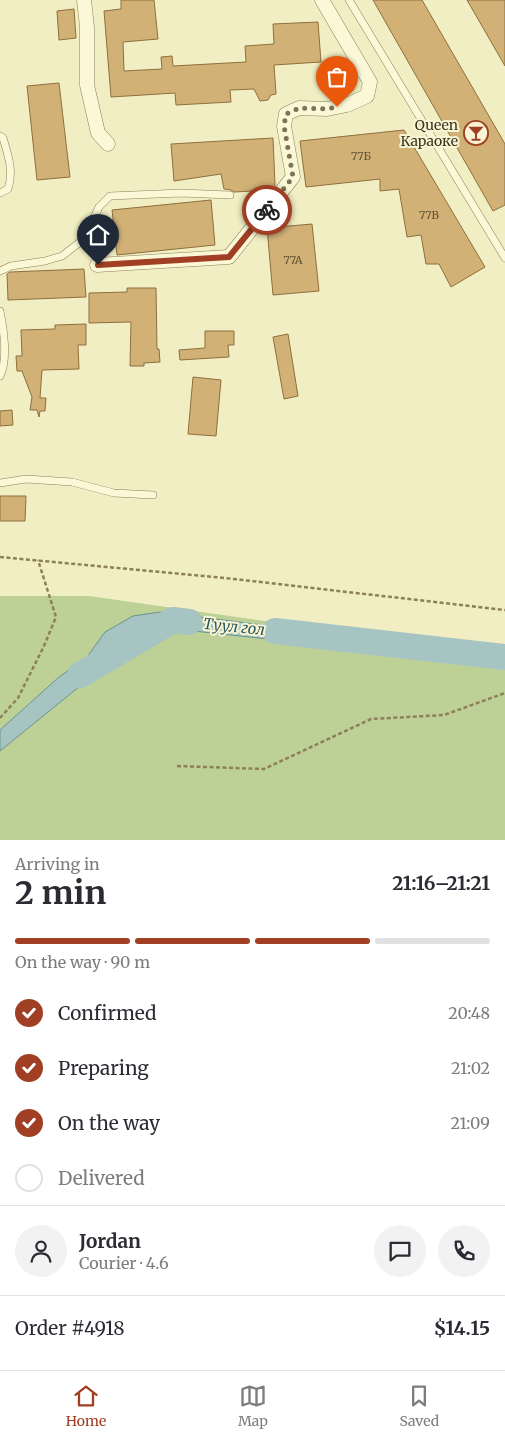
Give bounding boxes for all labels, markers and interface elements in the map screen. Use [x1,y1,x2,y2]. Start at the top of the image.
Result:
pin [316,56,358,107]
icon: bag [323,63,351,91]
place label: Queen Караоке [401,116,458,150]
bar icon: Queen Караоке [463,120,489,146]
house number: 77Б [351,149,371,163]
courier [242,185,292,235]
icon: bike [253,196,281,224]
house number: 77В [419,208,440,222]
pin [77,214,119,265]
icon: home [84,221,112,249]
house number: 77А [283,253,303,267]
water label: Туул гол [202,614,266,639]
text: Arriving in [15,854,100,874]
text: 21:16–21:21 [392,871,490,895]
text: 2 min [15,873,106,913]
text: On the way · 90 m [15,952,150,972]
icon: check [15,999,43,1027]
text: Confirmed [58,1001,156,1025]
text: 20:48 [448,1003,490,1023]
icon: check [15,1054,43,1082]
text: Preparing [58,1056,149,1080]
text: 21:02 [451,1058,490,1078]
icon: check [15,1109,43,1137]
text: On the way [58,1111,160,1135]
text: 21:09 [450,1113,490,1133]
text: Delivered [58,1166,145,1190]
button: person [15,1225,67,1277]
button: chat [374,1225,426,1277]
button: phone [438,1225,490,1277]
text: Jordan [79,1229,141,1253]
text: Courier · 4.6 [79,1253,169,1273]
text: Order #4918 [15,1316,125,1340]
text: $14.15 [434,1316,490,1340]
tab: Home [66,1382,106,1430]
tab: Map [238,1382,268,1430]
tab: Saved [399,1382,439,1430]

